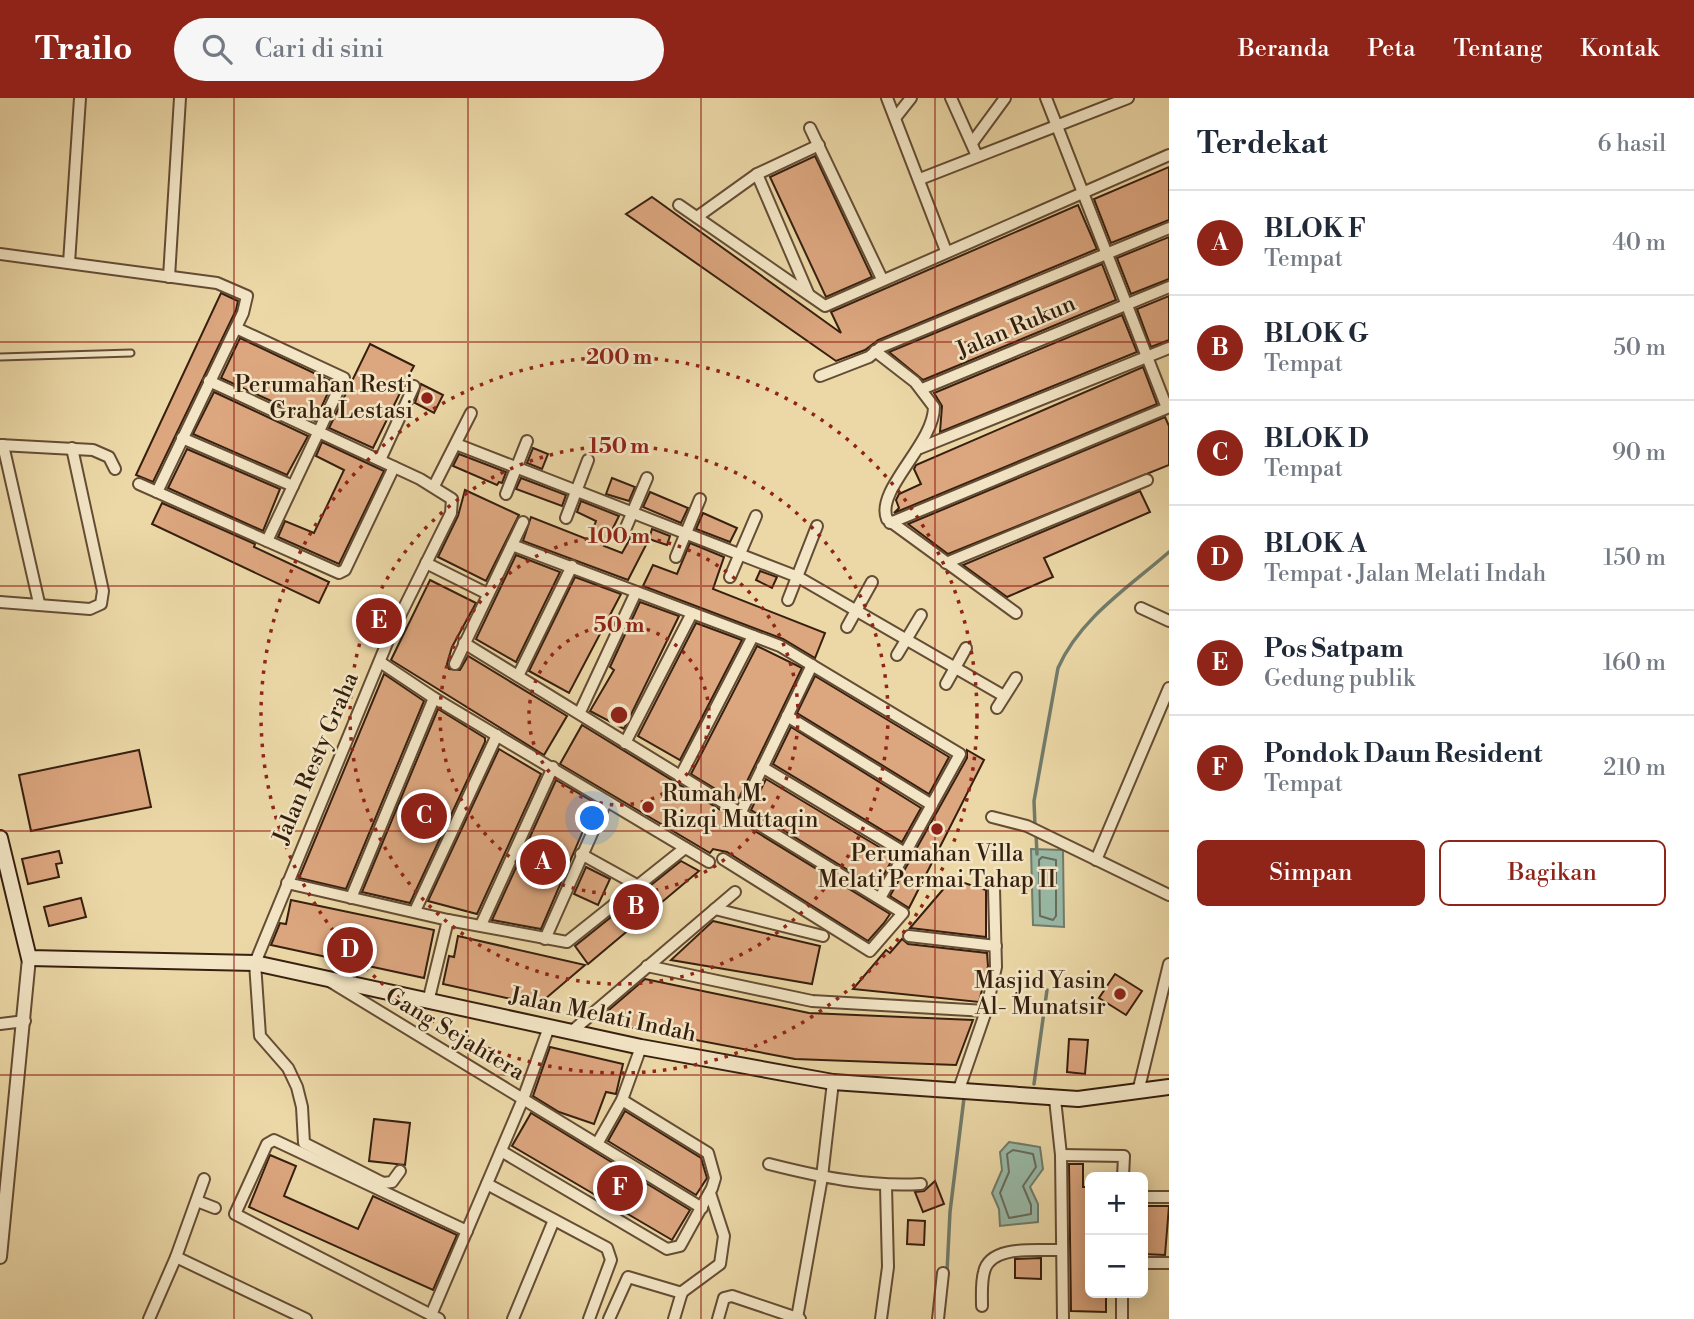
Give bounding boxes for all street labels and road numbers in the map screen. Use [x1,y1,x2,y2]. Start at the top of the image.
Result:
street label: Jalan Rukun [951,289,1080,365]
street label: Jalan Resty Graha [267,668,365,849]
street label: Gang Sejahtera [380,981,530,1087]
street label: Jalan Melati Indah [506,981,699,1049]

